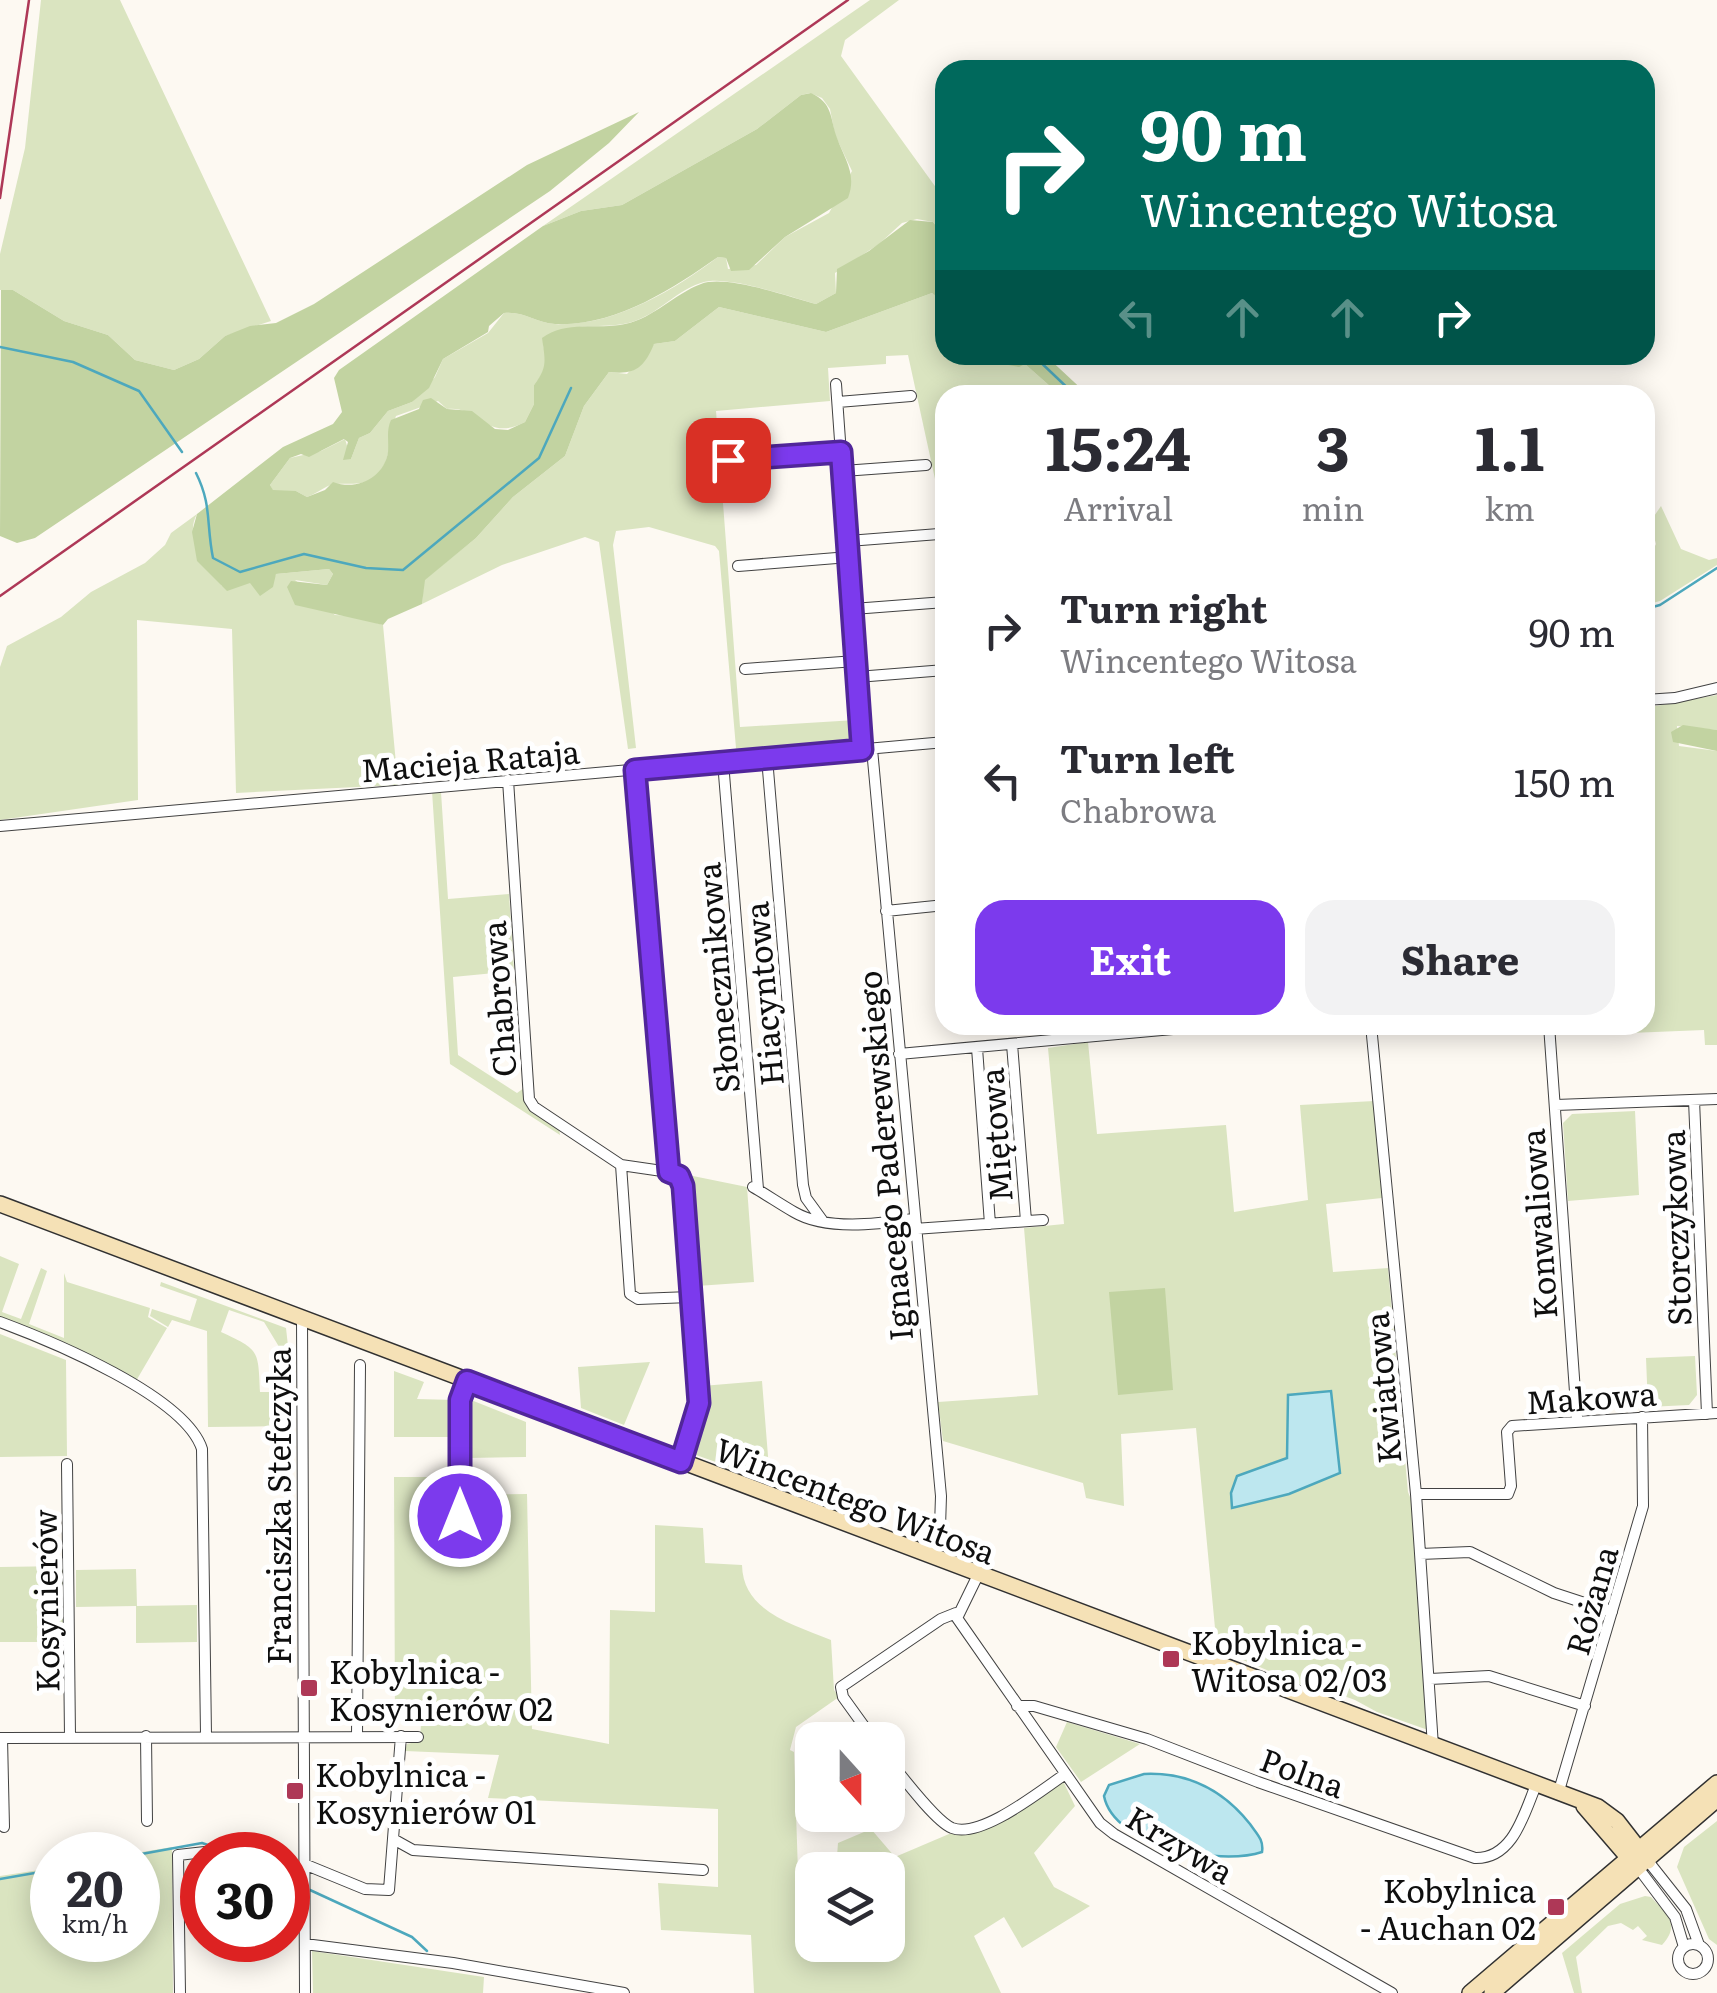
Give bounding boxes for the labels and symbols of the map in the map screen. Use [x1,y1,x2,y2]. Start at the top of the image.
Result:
pin [686,418,771,503]
street label: Macieja Rataja [358,725,582,792]
street label: Słonecznikowa [682,860,750,1095]
street label: Hiacyntowa [730,899,794,1088]
street label: Chabrowa [468,919,526,1079]
street label: Ignacego Paderewskiego [843,969,923,1343]
street label: Miętowa [965,1066,1023,1204]
street label: Konwaliowa [1506,1126,1568,1321]
street label: Storczykowa [1647,1129,1701,1327]
street label: Kwiatowa [1350,1309,1412,1466]
street label: Franciszka Stefczyka [253,1346,301,1665]
street label: Makowa [1524,1367,1659,1425]
street label: Wincentego Witosa [709,1423,1004,1575]
position arrow [408,1464,512,1568]
street label: Kosynierów [18,1509,70,1693]
street label: Różana [1552,1539,1629,1660]
place label: Kobylnica - Witosa 02/03 [1191,1617,1388,1702]
place label: Kobylnica - Kosynierów 02 [329,1646,553,1731]
marker: Kobylnica - Witosa 02/03 [1160,1648,1182,1670]
marker: Kobylnica - Kosynierów 02 [298,1677,320,1699]
north arrow [795,1722,905,1832]
street label: Polna [1254,1734,1353,1809]
place label: Kobylnica - Kosynierów 01 [315,1749,536,1834]
marker: Kobylnica - Kosynierów 01 [284,1780,306,1802]
street label: Krzywa [1118,1792,1244,1894]
speed limit sign: 30 [180,1832,310,1962]
place label: Kobylnica - Auchan 02 [1360,1865,1537,1950]
marker: Kobylnica - Auchan 02 [1545,1896,1567,1918]

